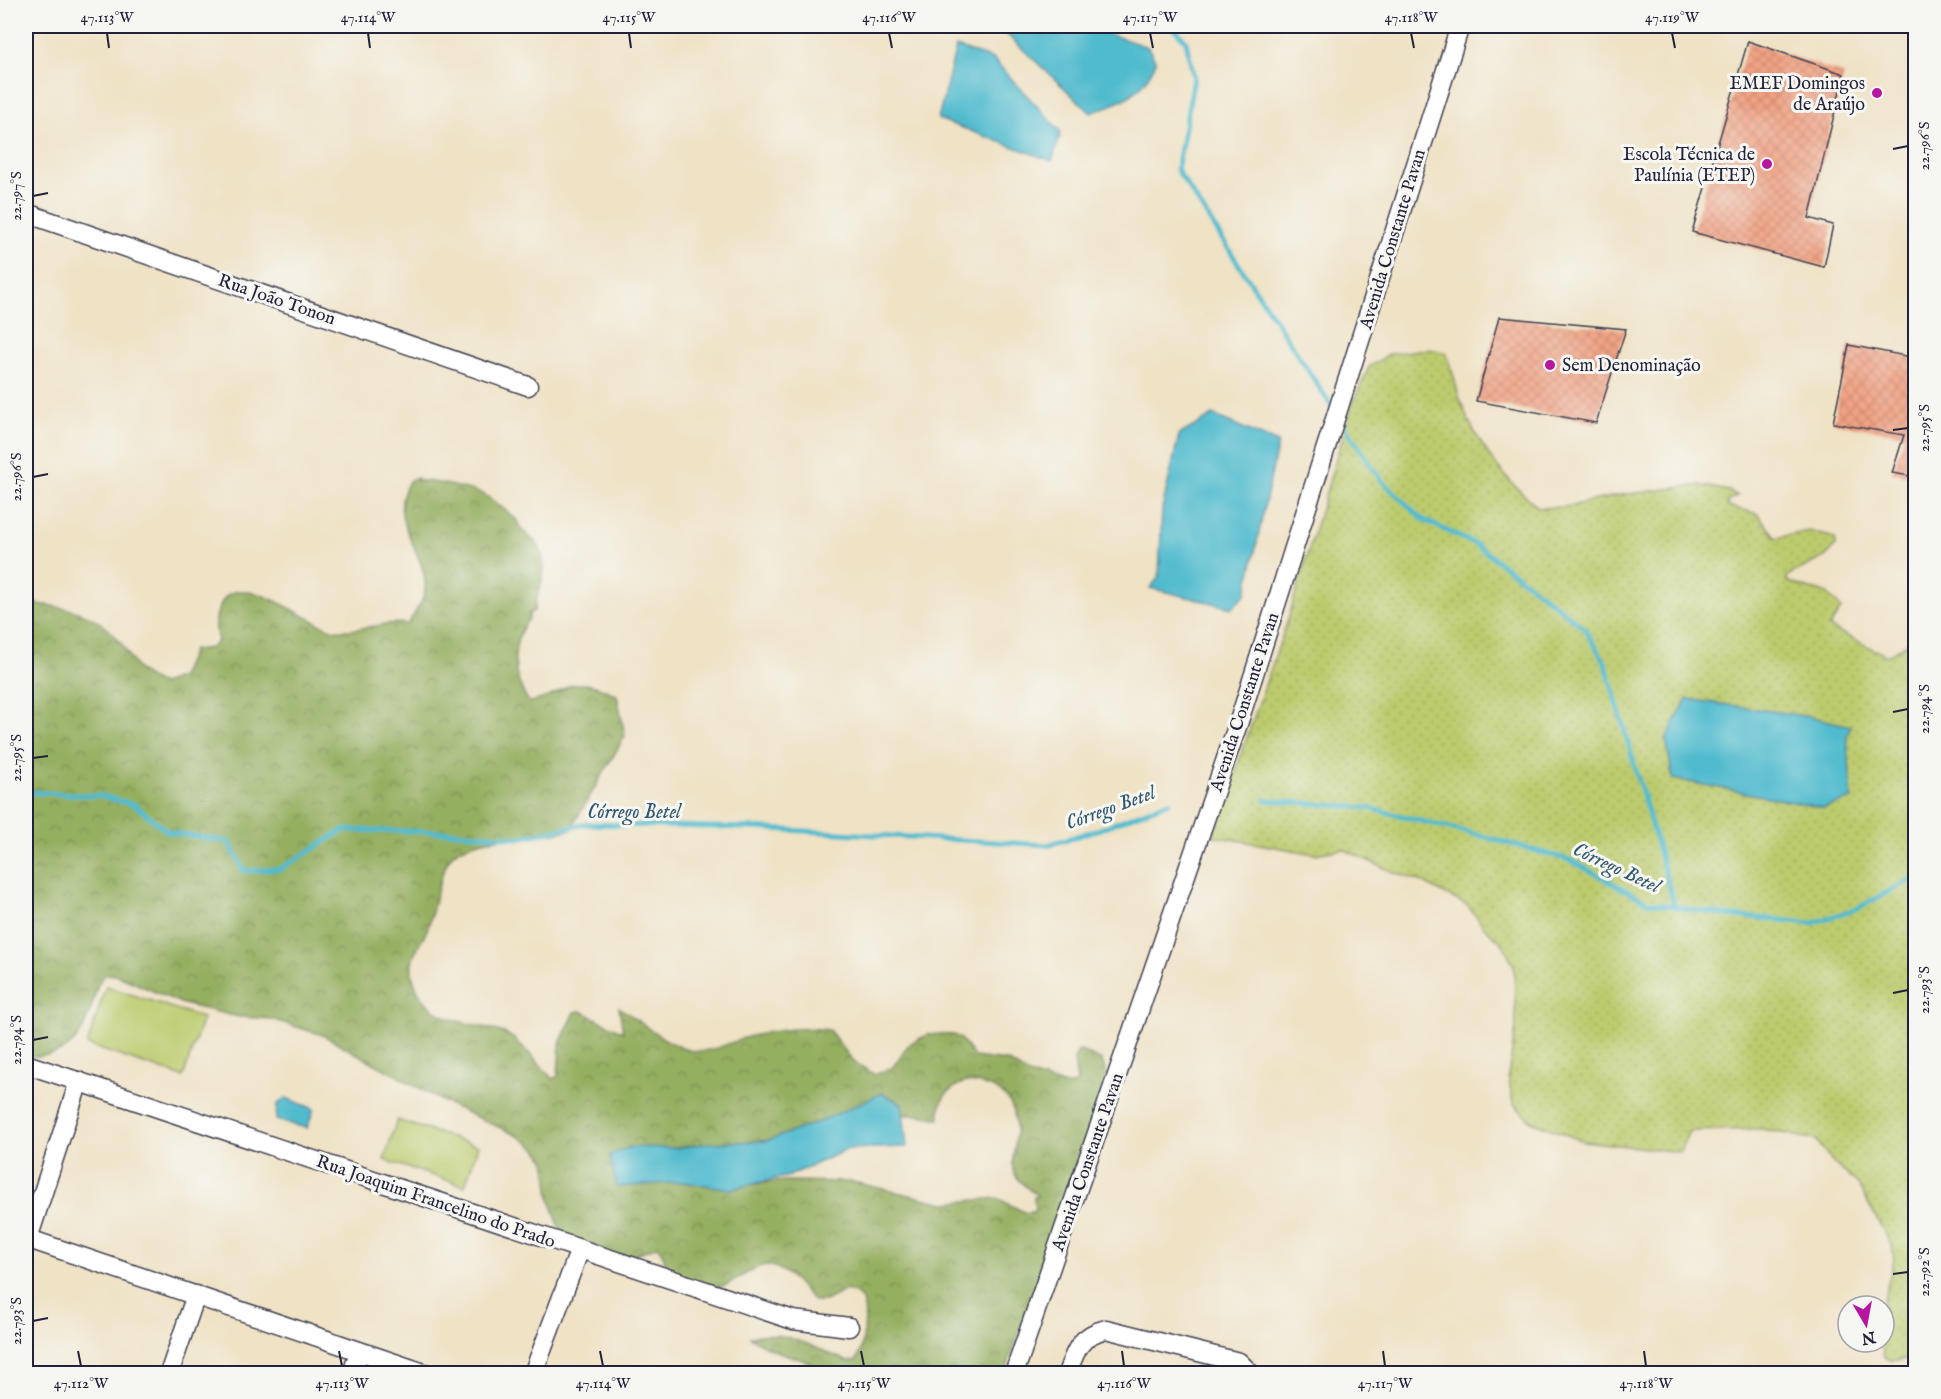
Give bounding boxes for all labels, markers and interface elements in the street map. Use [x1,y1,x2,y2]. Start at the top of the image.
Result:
text: 47.113°W [81,8,134,27]
text: 47.114°W [341,8,396,27]
text: 47.115°W [603,8,656,27]
text: 47.116°W [862,8,917,27]
text: 47.117°W [1123,8,1178,27]
text: 47.118°W [1384,8,1438,27]
text: 47.119°W [1645,8,1700,27]
place label: EMEF Domingos de Araújo [1730,73,1865,117]
marker: EMEF Domingos de Araújo [1870,86,1884,100]
text: 22.796°S [1915,122,1934,170]
place label: Escola Técnica de Paulínia (ETEP) [1623,144,1755,188]
street label: Avenida Constante Pavan [1355,146,1432,333]
marker: Escola Técnica de Paulínia (ETEP) [1760,157,1774,171]
text: 22.797°S [7,171,26,221]
street label: Rua João Tonon [215,270,339,331]
place label: Sem Denominação [1562,355,1701,378]
marker: Sem Denominação [1543,358,1557,372]
text: 22.795°S [1915,404,1934,452]
text: 22.796°S [7,453,26,501]
street label: Avenida Constante Pavan [1205,610,1285,796]
text: 22.794°S [1915,684,1934,734]
text: 22.795°S [7,734,26,782]
water label: Córrego Betel [1062,780,1161,837]
water label: Córrego Betel [587,800,683,826]
water label: Córrego Betel [1568,837,1666,901]
text: 22.793°S [1915,966,1934,1014]
text: 22.794°S [7,1015,26,1065]
street label: Avenida Constante Pavan [1047,1070,1130,1256]
street label: Rua Joaquim Francelino do Prado [313,1151,558,1254]
text: 22.792°S [1915,1247,1934,1297]
north arrow [1836,1294,1896,1354]
text: 22.793°S [7,1297,26,1345]
text: N [1860,1326,1878,1348]
text: 47.112°W [54,1374,109,1393]
text: 47.113°W [316,1374,369,1393]
text: 47.114°W [576,1374,631,1393]
text: 47.115°W [838,1374,891,1393]
text: 47.116°W [1097,1374,1152,1393]
text: 47.117°W [1358,1374,1413,1393]
text: 47.118°W [1619,1374,1673,1393]

